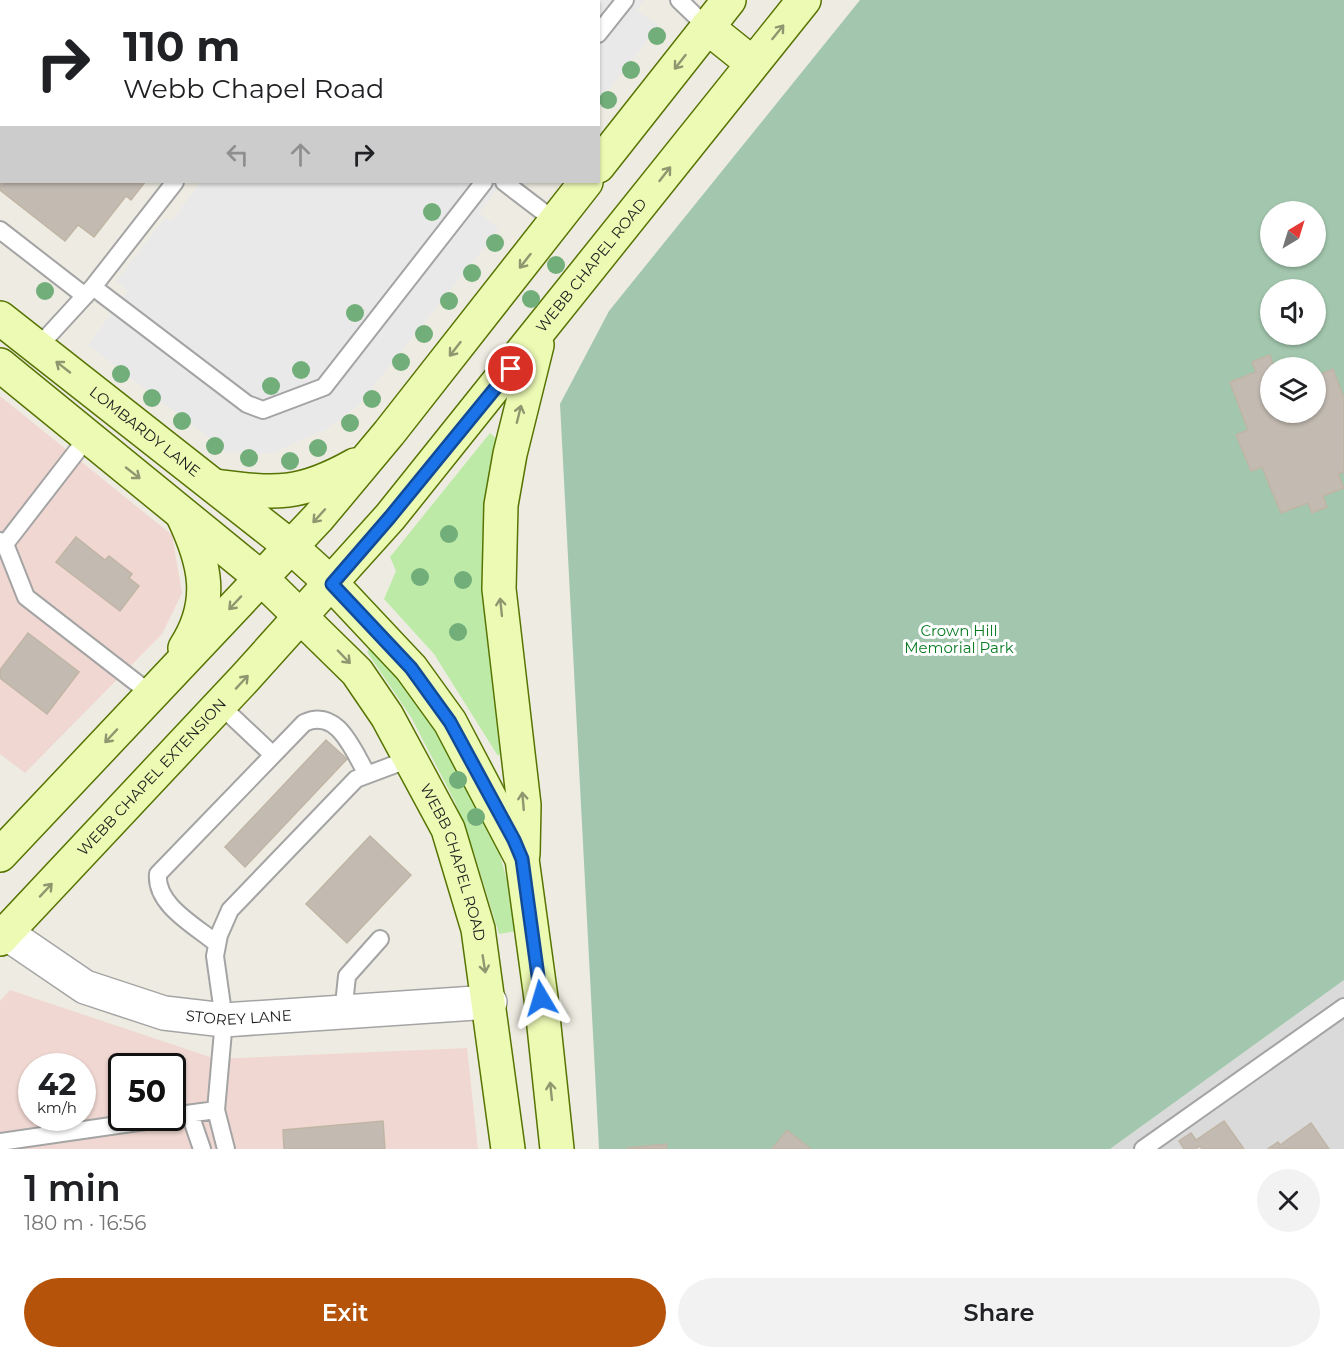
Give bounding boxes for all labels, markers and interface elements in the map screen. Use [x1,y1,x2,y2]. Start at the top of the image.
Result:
text: 110 m [123,20,240,72]
icon: right [24,24,102,102]
one-way arrow [771,24,784,40]
one-way arrow [673,54,686,70]
text: Webb Chapel Road [123,72,384,105]
icon: left [221,138,254,171]
icon: ahead [284,138,317,171]
icon: right [347,138,380,171]
one-way arrow [659,166,672,182]
street label: WEBB CHAPEL ROAD [532,194,651,336]
north arrow [1260,201,1326,267]
map controls [1260,201,1326,423]
one-way arrow [518,252,531,268]
button: sound [1260,279,1326,345]
one-way arrow [449,341,462,357]
pin [485,343,536,394]
icon: arrive [494,352,527,385]
button: layers [1260,357,1326,423]
one-way arrow [55,361,71,374]
street label: LOMBARDY LANE [86,382,204,481]
one-way arrow [514,405,526,424]
one-way arrow [125,467,141,480]
one-way arrow [312,509,326,524]
one-way arrow [228,596,243,611]
one-way arrow [495,598,506,618]
park label: Crown Hill Memorial Park [904,621,1014,657]
one-way arrow [336,650,351,665]
one-way arrow [235,674,249,689]
street label: WEBB CHAPEL EXTENSION [73,694,230,859]
one-way arrow [104,729,118,744]
street label: WEBB CHAPEL ROAD [416,780,490,942]
one-way arrow [517,791,528,811]
one-way arrow [39,883,53,898]
one-way arrow [479,954,490,974]
position arrow [509,966,573,1030]
street label: STOREY LANE [185,1005,292,1029]
speed limit sign: 50 [108,1053,186,1131]
text: 42 [38,1066,76,1103]
one-way arrow [545,1081,556,1101]
text: km/h [37,1098,77,1117]
text: 1 min [24,1166,121,1210]
button: close [1257,1169,1320,1232]
text: 180 m · 16:56 [24,1211,146,1235]
button: Exit [24,1278,666,1347]
button: Share [678,1278,1320,1347]

